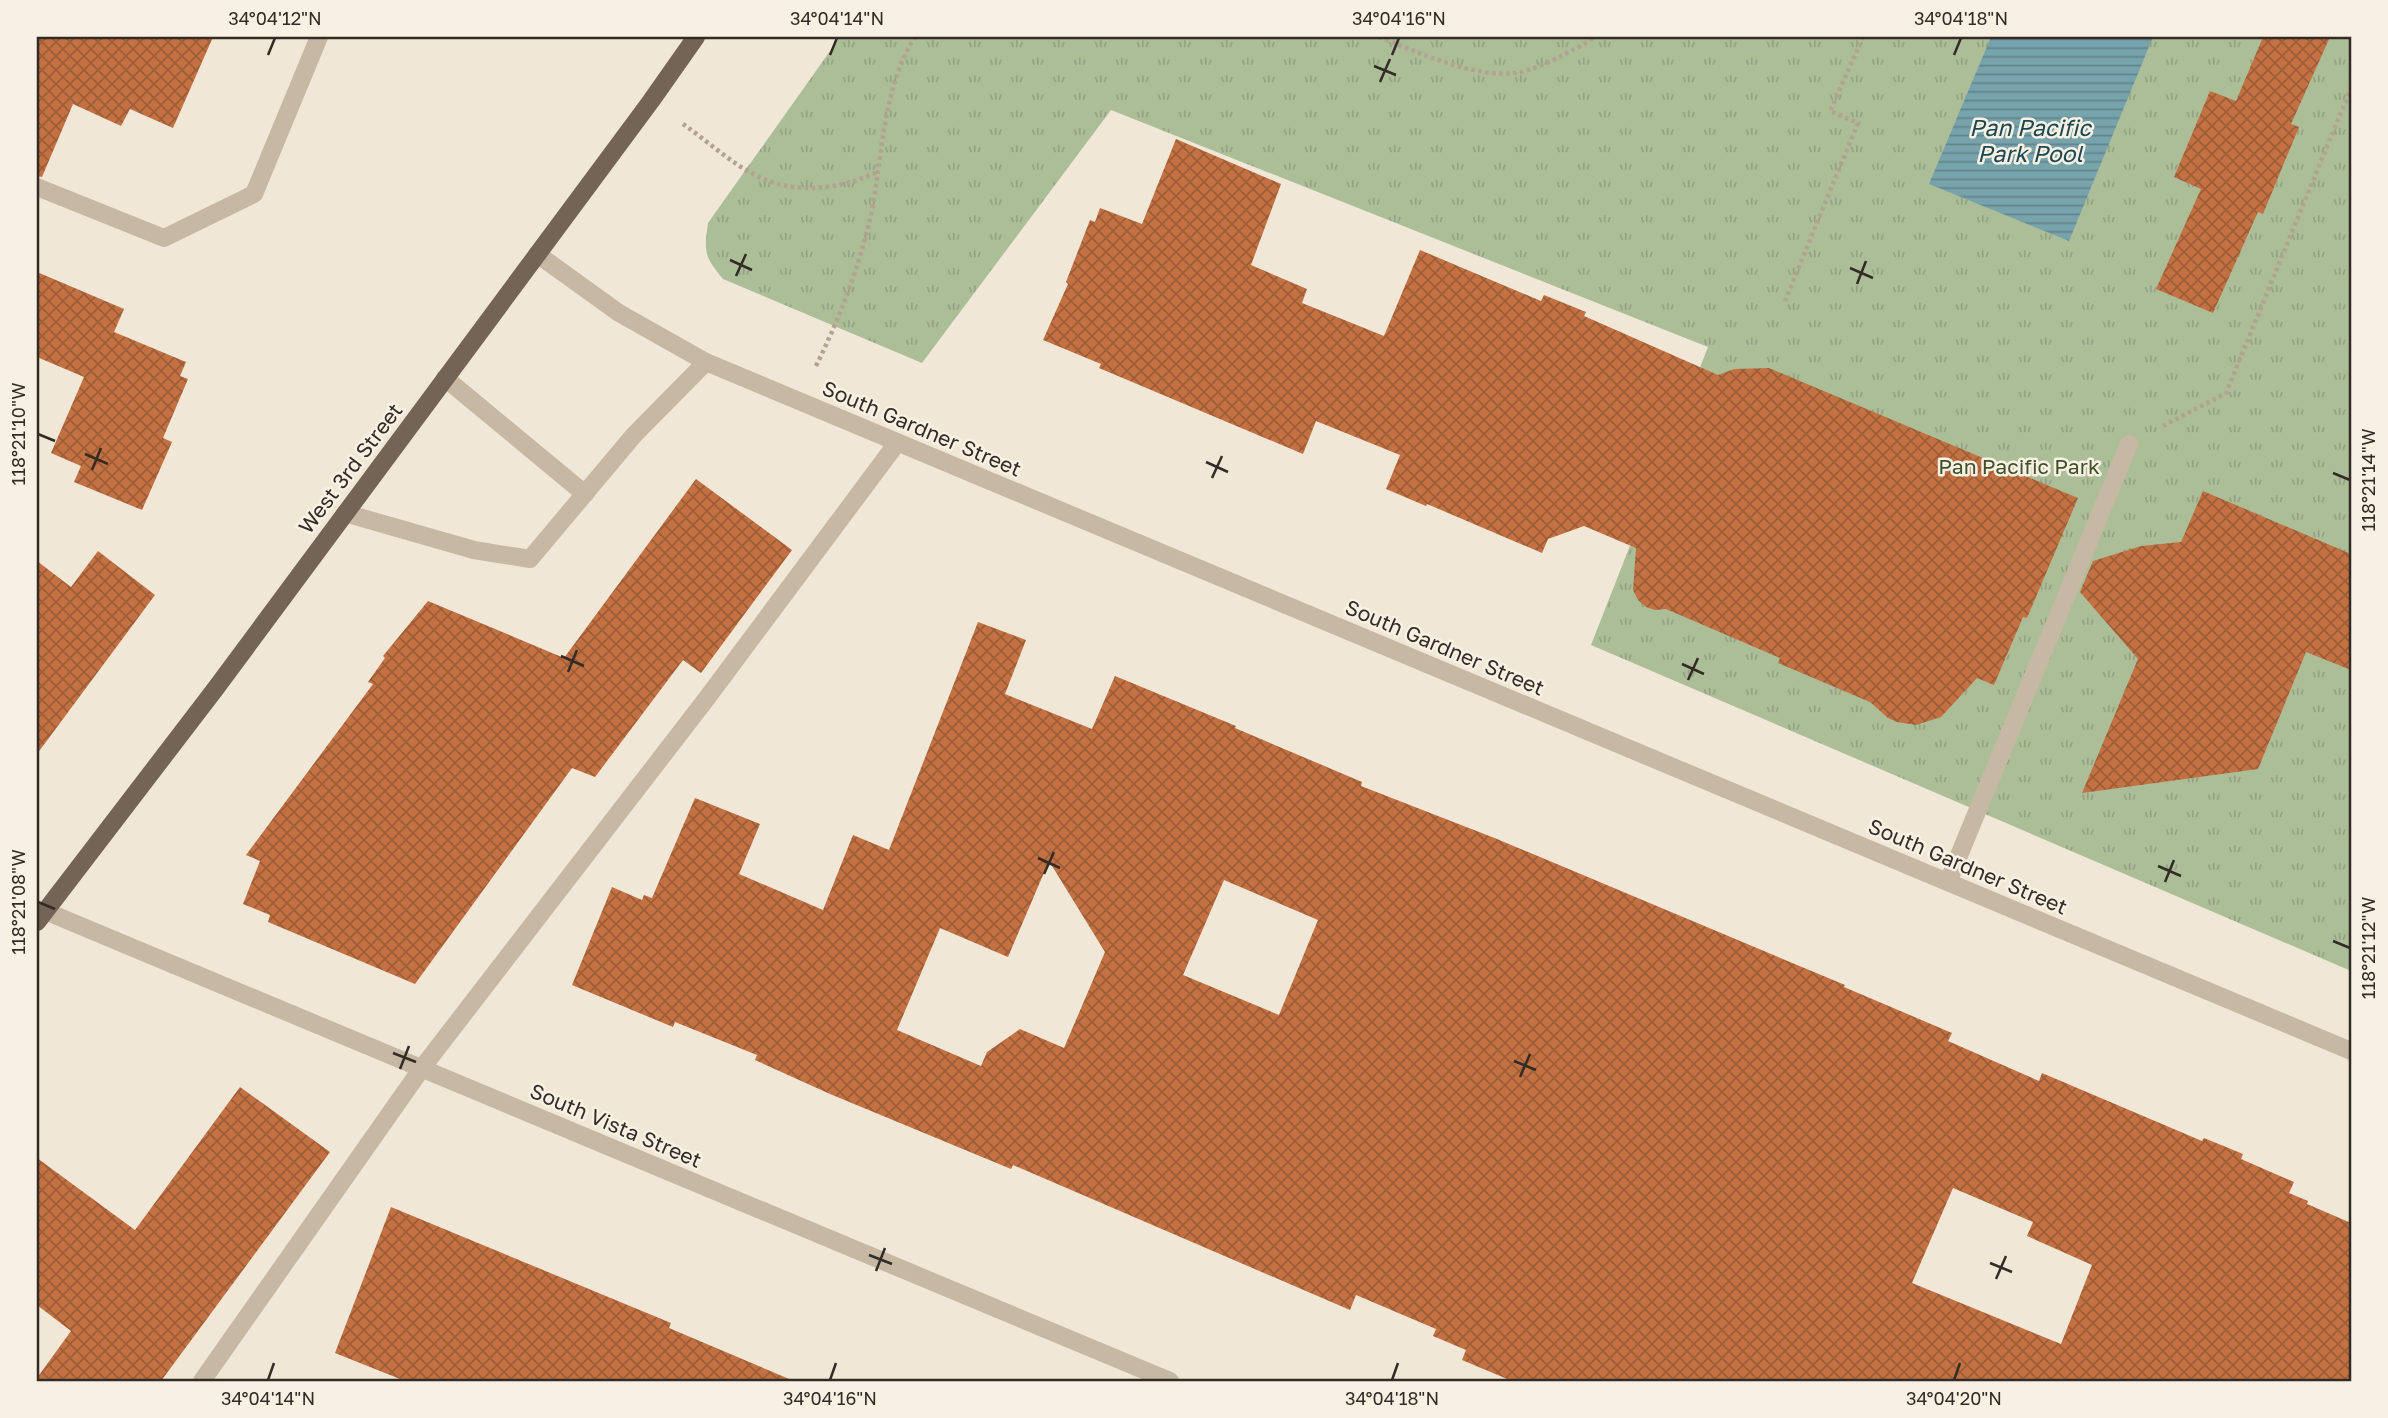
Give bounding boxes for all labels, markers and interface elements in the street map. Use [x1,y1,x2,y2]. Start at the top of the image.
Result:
text: 34°04'12"N [228,7,322,29]
text: 34°04'14"N [790,7,884,29]
text: 34°04'16"N [1352,7,1446,29]
text: 34°04'18"N [1914,7,2008,29]
water label: Pan Pacific Park Pool [1969,113,2092,167]
street label: South Gardner Street [819,374,1025,482]
text: 118°21'10"W [7,382,29,486]
street label: West 3rd Street [292,398,408,538]
text: 118°21'14"W [2357,429,2379,531]
park label: Pan Pacific Park [1938,453,2100,479]
street label: South Gardner Street [1342,593,1548,701]
street label: South Gardner Street [1865,812,2071,920]
text: 118°21'08"W [7,849,29,955]
text: 118°21'12"W [2357,897,2379,999]
street label: South Vista Street [526,1077,706,1173]
text: 34°04'14"N [221,1387,315,1409]
text: 34°04'16"N [783,1387,877,1409]
text: 34°04'18"N [1345,1387,1439,1409]
text: 34°04'20"N [1906,1387,2002,1409]

